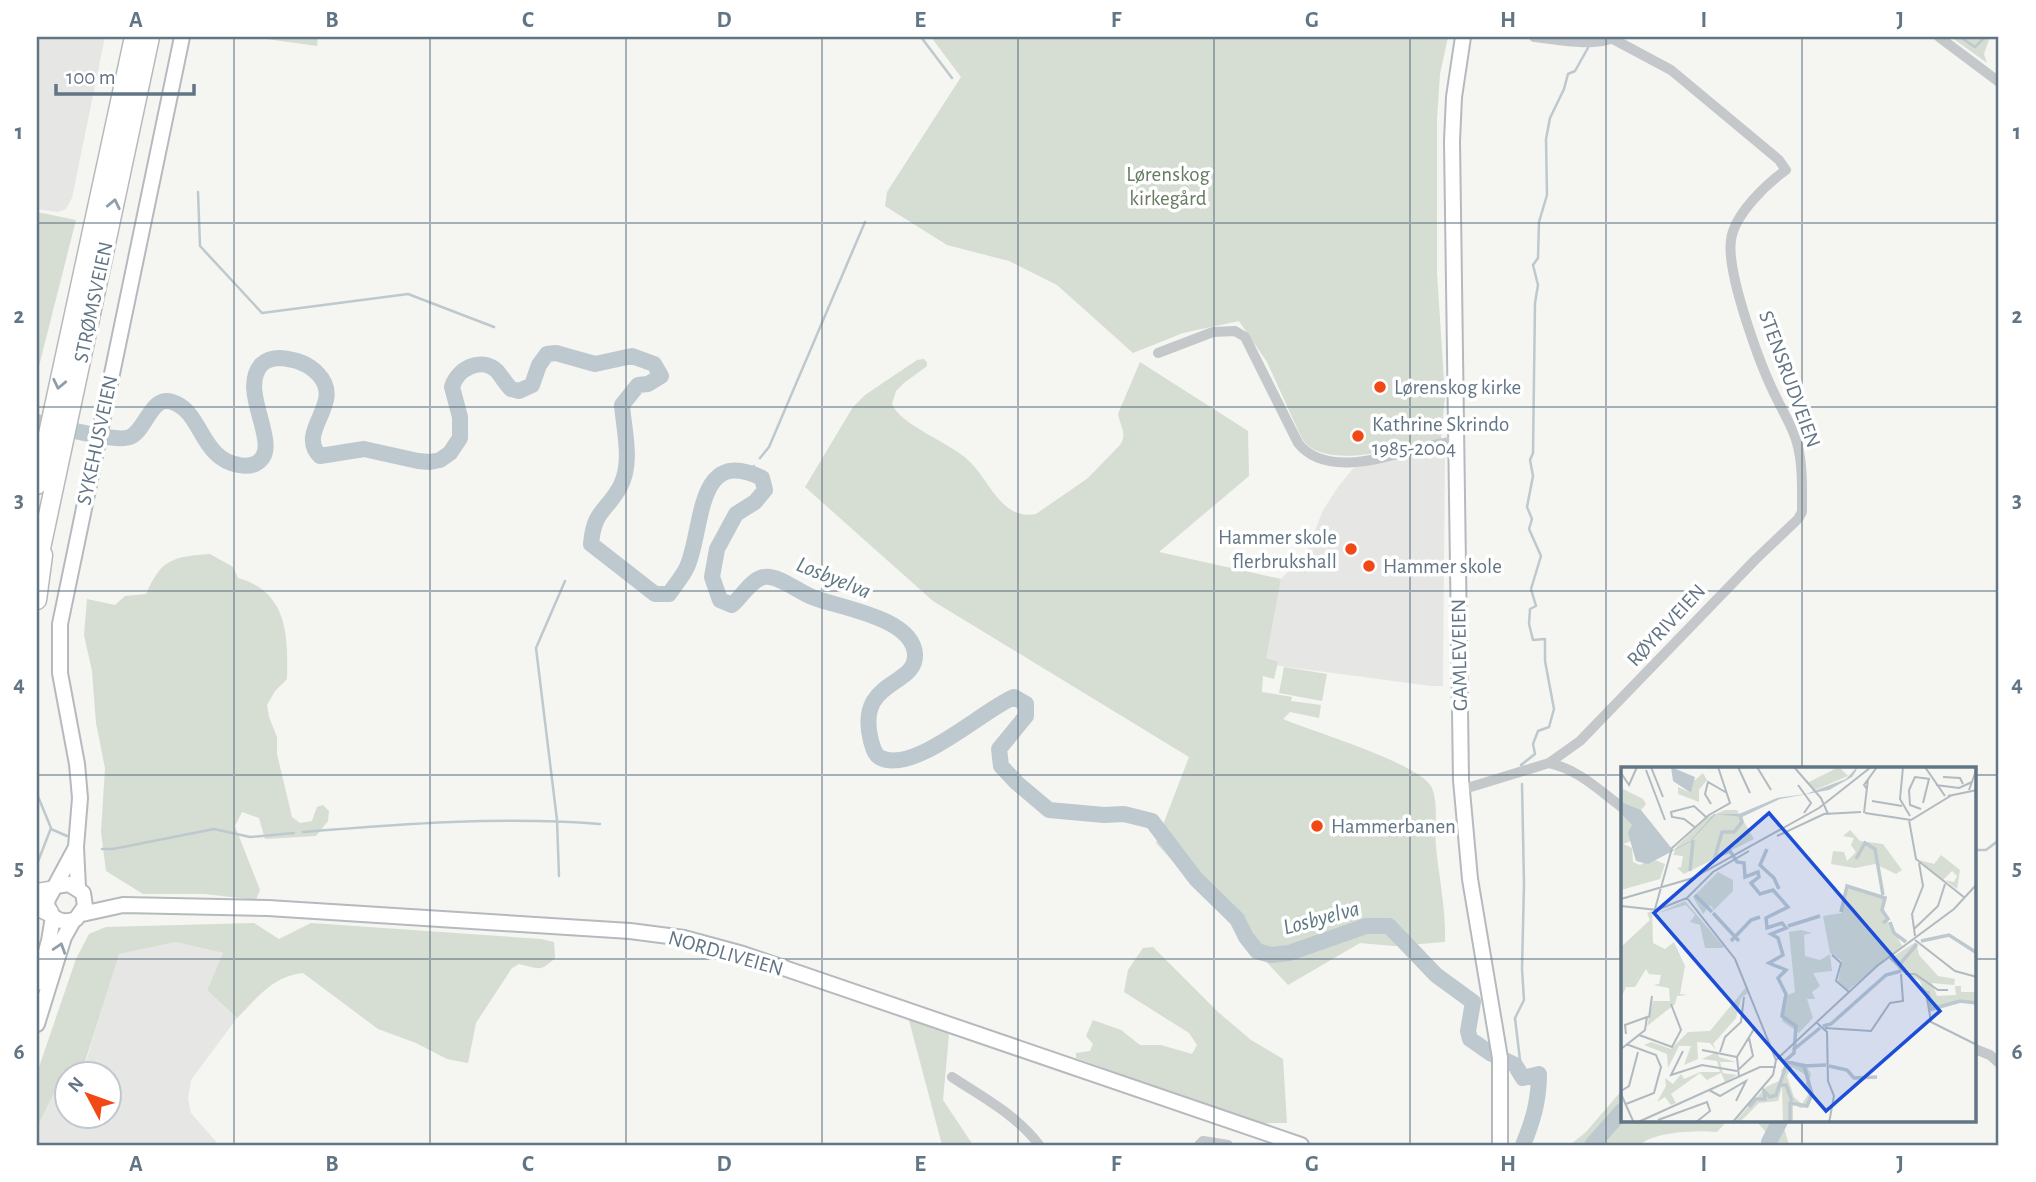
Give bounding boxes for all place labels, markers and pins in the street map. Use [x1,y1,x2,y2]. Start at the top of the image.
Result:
place label: Lørenskog kirke [1394,377,1521,398]
marker: Lørenskog kirke [1372,379,1388,395]
place label: Kathrine Skrindo 1985-2004 [1372,414,1509,459]
marker: Kathrine Skrindo 1985-2004 [1350,428,1366,444]
place label: Hammer skole flerbrukshall [1218,527,1337,572]
marker: Hammer skole flerbrukshall [1343,541,1359,557]
place label: Hammer skole [1383,556,1502,577]
marker: Hammer skole [1361,558,1377,574]
place label: Hammerbanen [1331,816,1456,837]
marker: Hammerbanen [1309,818,1325,834]

